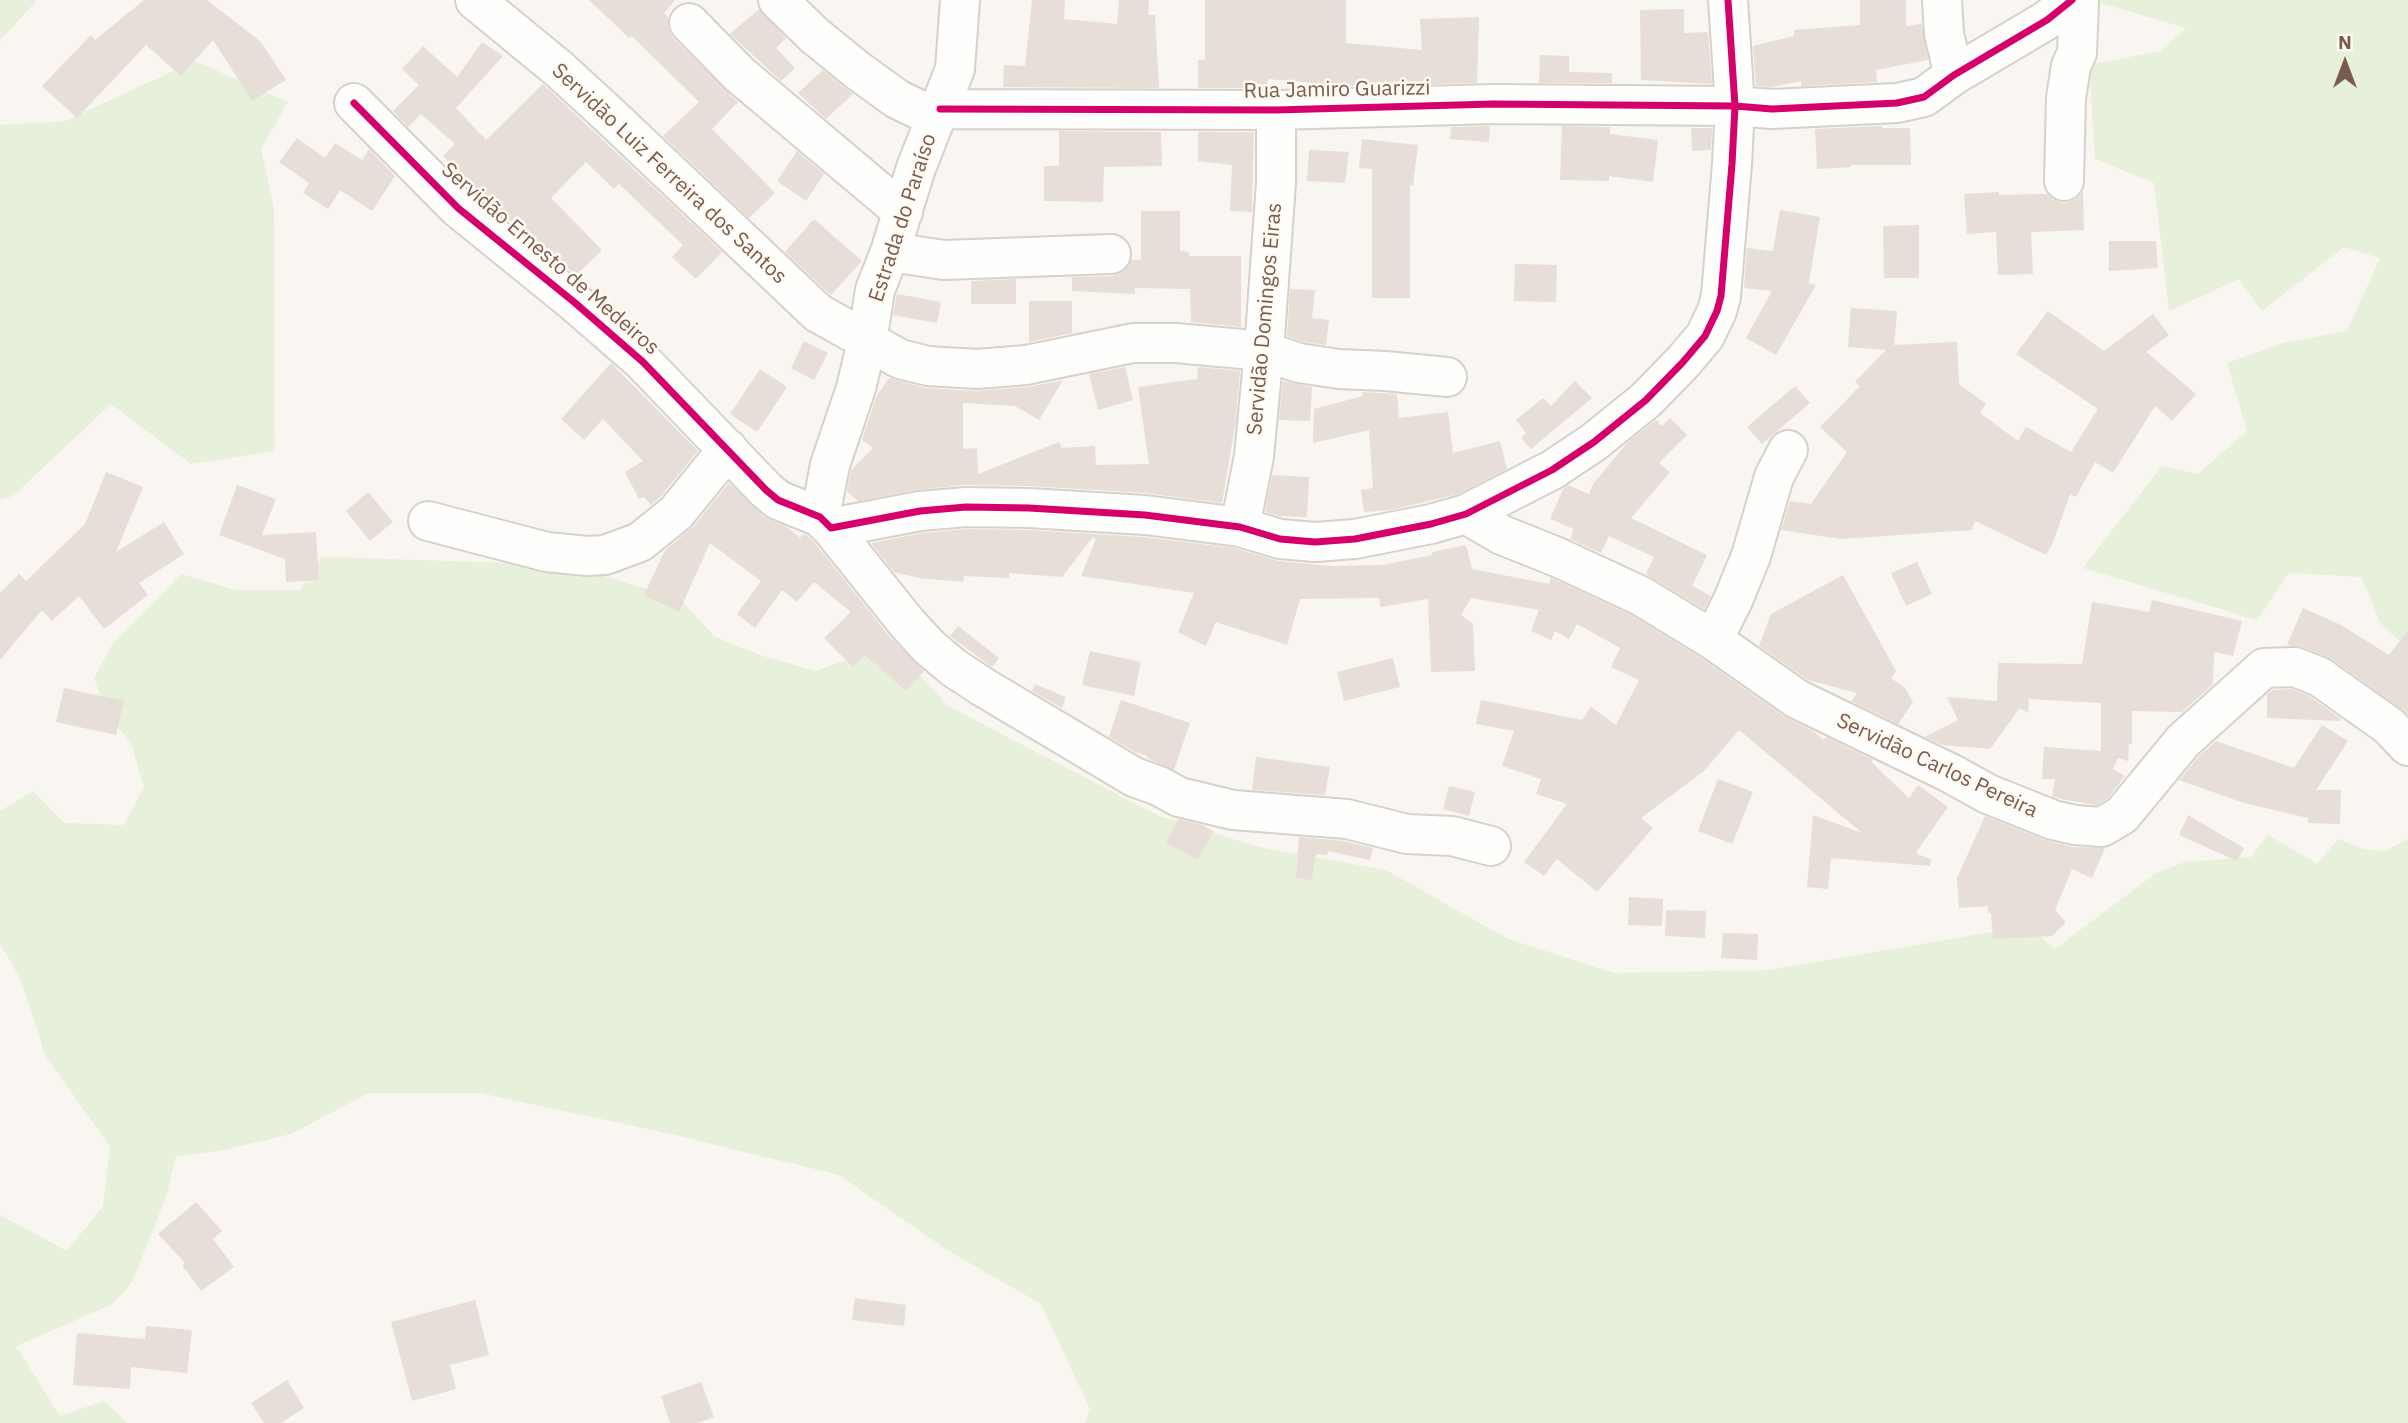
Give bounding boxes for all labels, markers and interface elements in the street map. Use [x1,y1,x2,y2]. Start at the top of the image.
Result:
north arrow [2310,28,2380,98]
text: N [2338,30,2352,54]
street label: Servidão Luiz Ferreira dos Santos [546,58,792,290]
street label: Rua Jamiro Guarizzi [1243,76,1431,104]
street label: Estrada do Paraíso [864,131,942,305]
street label: Servidão Ernesto de Medeiros [436,157,664,361]
street label: Servidão Domingos Eiras [1242,202,1288,436]
street label: Servidão Carlos Pereira [1832,708,2042,824]

